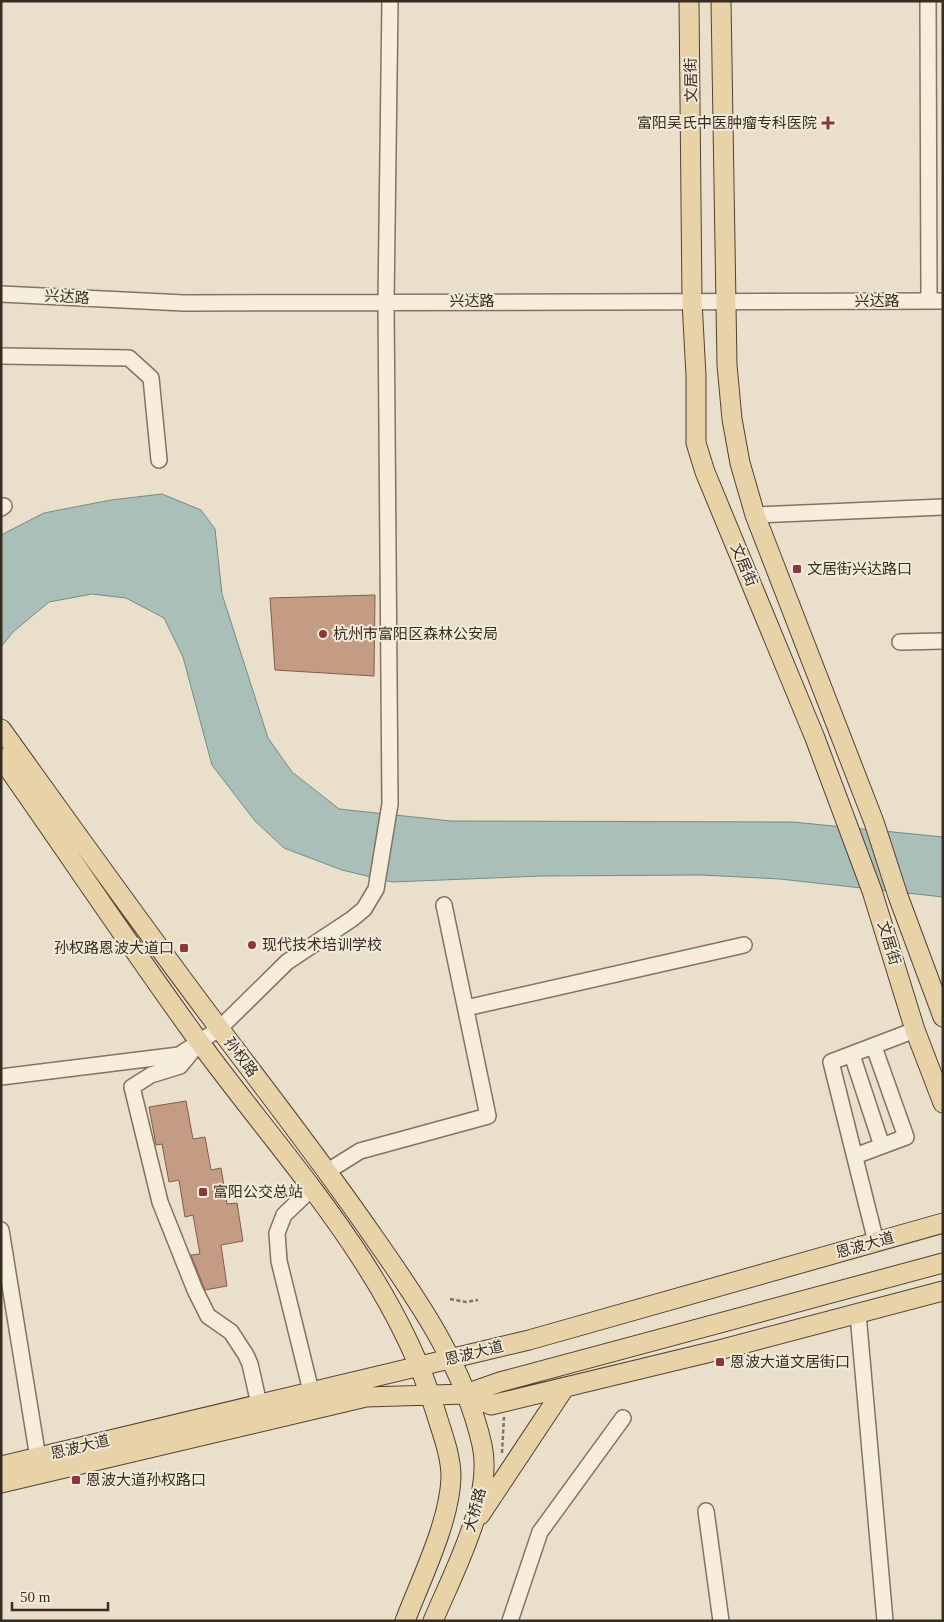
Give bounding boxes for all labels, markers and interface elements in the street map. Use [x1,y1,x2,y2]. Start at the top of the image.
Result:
street label: 文居街 [683,57,699,103]
place label: 富阳吴氏中医肿瘤专科医院 [637,115,817,131]
marker: 富阳吴氏中医肿瘤专科医院 [821,116,835,130]
street label: 兴达路 [44,288,90,306]
street label: 兴达路 [449,293,495,309]
street label: 兴达路 [854,293,900,309]
street label: 文居街 [728,541,760,589]
place label: 文居街兴达路口 [807,561,912,577]
marker: 文居街兴达路口 [791,563,803,575]
place label: 杭州市富阳区森林公安局 [333,625,498,642]
marker: 杭州市富阳区森林公安局 [317,628,329,640]
street label: 文居街 [875,919,903,967]
place label: 现代技术培训学校 [262,936,382,953]
marker: 现代技术培训学校 [246,939,258,951]
place label: 孙权路恩波大道口 [54,940,174,956]
marker: 孙权路恩波大道口 [178,942,190,954]
street label: 孙权路 [221,1034,261,1080]
place label: 富阳公交总站 [213,1184,303,1200]
marker: 富阳公交总站 [197,1186,209,1198]
street label: 恩波大道 [834,1229,896,1261]
street label: 恩波大道 [443,1338,505,1368]
place label: 恩波大道文居街口 [730,1354,850,1370]
marker: 恩波大道文居街口 [714,1356,726,1368]
street label: 恩波大道 [49,1432,111,1462]
place label: 恩波大道孙权路口 [86,1472,206,1488]
marker: 恩波大道孙权路口 [70,1474,82,1486]
street label: 大桥路 [461,1486,489,1534]
scale bar [12,1580,109,1612]
text: 50 m [20,1589,51,1605]

